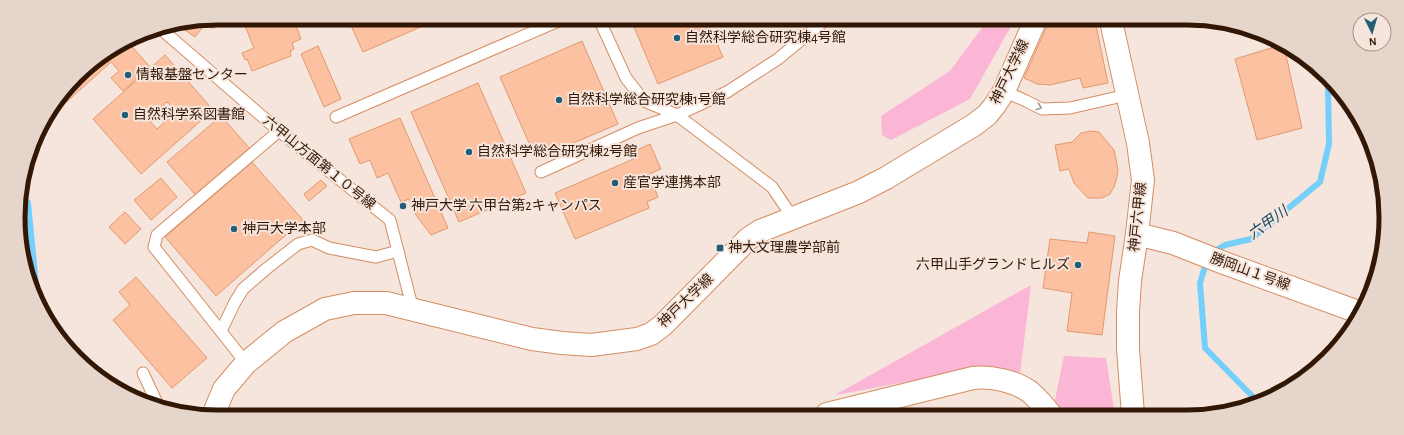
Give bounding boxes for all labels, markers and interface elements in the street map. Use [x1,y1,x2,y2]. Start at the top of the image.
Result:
north arrow [1352,12,1392,52]
place label: 自然科学総合研究棟4号館 [685,29,846,45]
marker: 自然科学総合研究棟4号館 [672,33,682,43]
text: N [1369,36,1377,47]
street label: 神戸大学線 [987,37,1032,107]
place label: 情報基盤センター [136,67,248,82]
marker: 情報基盤センター [123,70,133,80]
place label: 自然科学総合研究棟1号館 [567,91,726,107]
marker: 自然科学総合研究棟1号館 [554,95,564,105]
one-way arrow [1036,102,1043,110]
place label: 自然科学系図書館 [133,106,245,122]
marker: 自然科学系図書館 [120,110,130,120]
street label: 六甲山方面第１０号線 [260,112,379,212]
place label: 自然科学総合研究棟2号館 [477,143,637,159]
marker: 自然科学総合研究棟2号館 [464,147,474,157]
place label: 産官学連携本部 [623,175,721,190]
marker: 産官学連携本部 [610,178,620,188]
street label: 神戸六甲線 [1126,181,1149,253]
place label: 神戸大学 六甲台第2キャンパス [411,197,602,213]
marker: 神戸大学 六甲台第2キャンパス [398,201,408,211]
water label: 六甲川 [1245,202,1292,242]
place label: 神戸大学本部 [242,221,326,236]
marker: 神戸大学本部 [229,224,239,234]
place label: 神大文理農学部前 [728,239,840,255]
marker: 神大文理農学部前 [715,243,725,253]
street label: 勝岡山１号線 [1208,250,1292,293]
place label: 六甲山手グランドヒルズ [916,256,1070,272]
marker: 六甲山手グランドヒルズ [1073,260,1083,270]
street label: 神戸大学線 [655,271,716,330]

